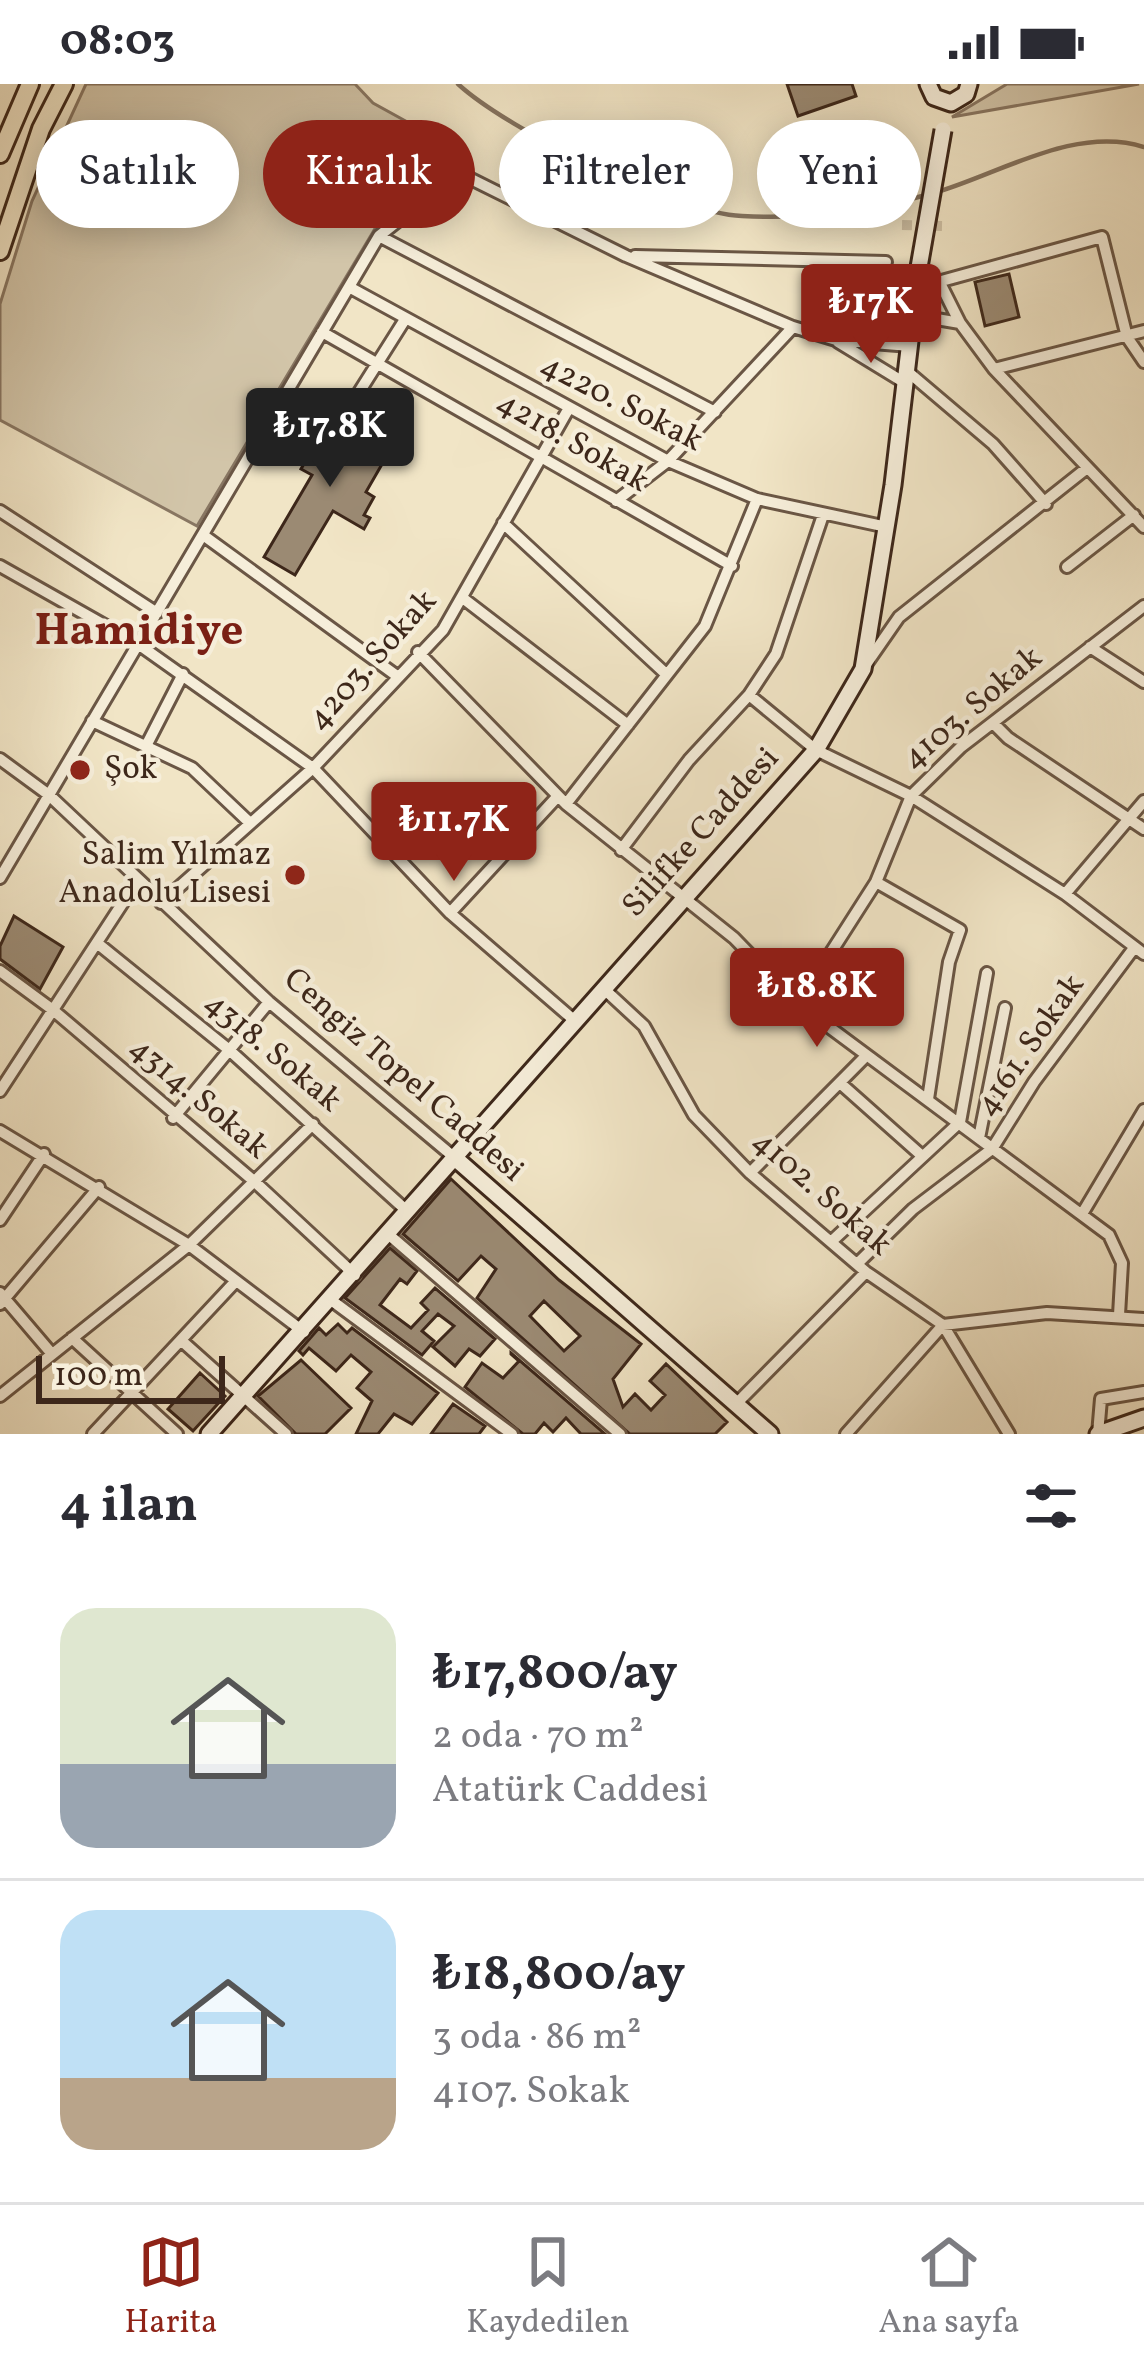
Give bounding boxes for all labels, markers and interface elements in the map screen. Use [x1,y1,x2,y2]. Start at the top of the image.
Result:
text: 08:03 [60,11,175,74]
chip: Satılık [36,120,239,228]
chip: Kiralık [263,120,475,228]
chip: Filtreler [499,120,733,228]
chip: Yeni [757,120,921,228]
pin: ₺17K [800,264,942,366]
text: ₺17K [828,276,914,330]
street label: 4220. Sokak [532,343,710,465]
street label: 4218. Sokak [487,381,657,505]
pin: ₺17.8K [232,388,428,490]
text: ₺17.8K [273,400,387,454]
street label: 4203. Sokak [297,580,449,742]
district label: Hamidiye [34,601,244,664]
street label: 4103. Sokak [893,637,1053,781]
street label: Silifke Caddesi [613,738,791,928]
place label: Şok [104,747,157,793]
marker: Şok [67,757,93,783]
pin: ₺11.7K [356,782,552,884]
text: ₺11.7K [398,794,510,848]
place label: Salim Yılmaz Anadolu Lisesi [58,833,271,917]
marker: Salim Yılmaz Anadolu Lisesi [282,862,308,888]
pin: ₺18.8K [719,948,915,1050]
street label: Cengiz Topel Caddesi [272,958,534,1194]
text: ₺18.8K [757,960,877,1014]
street label: 4161. Sokak [965,966,1097,1126]
street label: 4318. Sokak [193,982,351,1124]
street label: 4314. Sokak [118,1027,278,1171]
street label: 4102. Sokak [741,1120,901,1268]
scale bar [36,1350,225,1403]
text: 100 m [54,1354,143,1400]
text: 4 ilan [60,1471,198,1542]
icon: filters [1018,1473,1084,1539]
text: ₺17,800/ay [432,1639,678,1710]
icon: home [156,1656,300,1800]
text: 2 oda · 70 m² [432,1710,644,1764]
text: Atatürk Caddesi [432,1764,708,1818]
text: ₺18,800/ay [432,1940,685,2011]
icon: home [156,1958,300,2102]
text: 3 oda · 86 m² [432,2011,642,2065]
text: 4107. Sokak [432,2065,630,2119]
tab: Harita [124,2229,217,2347]
tab: Kaydedilen [466,2229,630,2347]
tab: Ana sayfa [878,2229,1020,2347]

